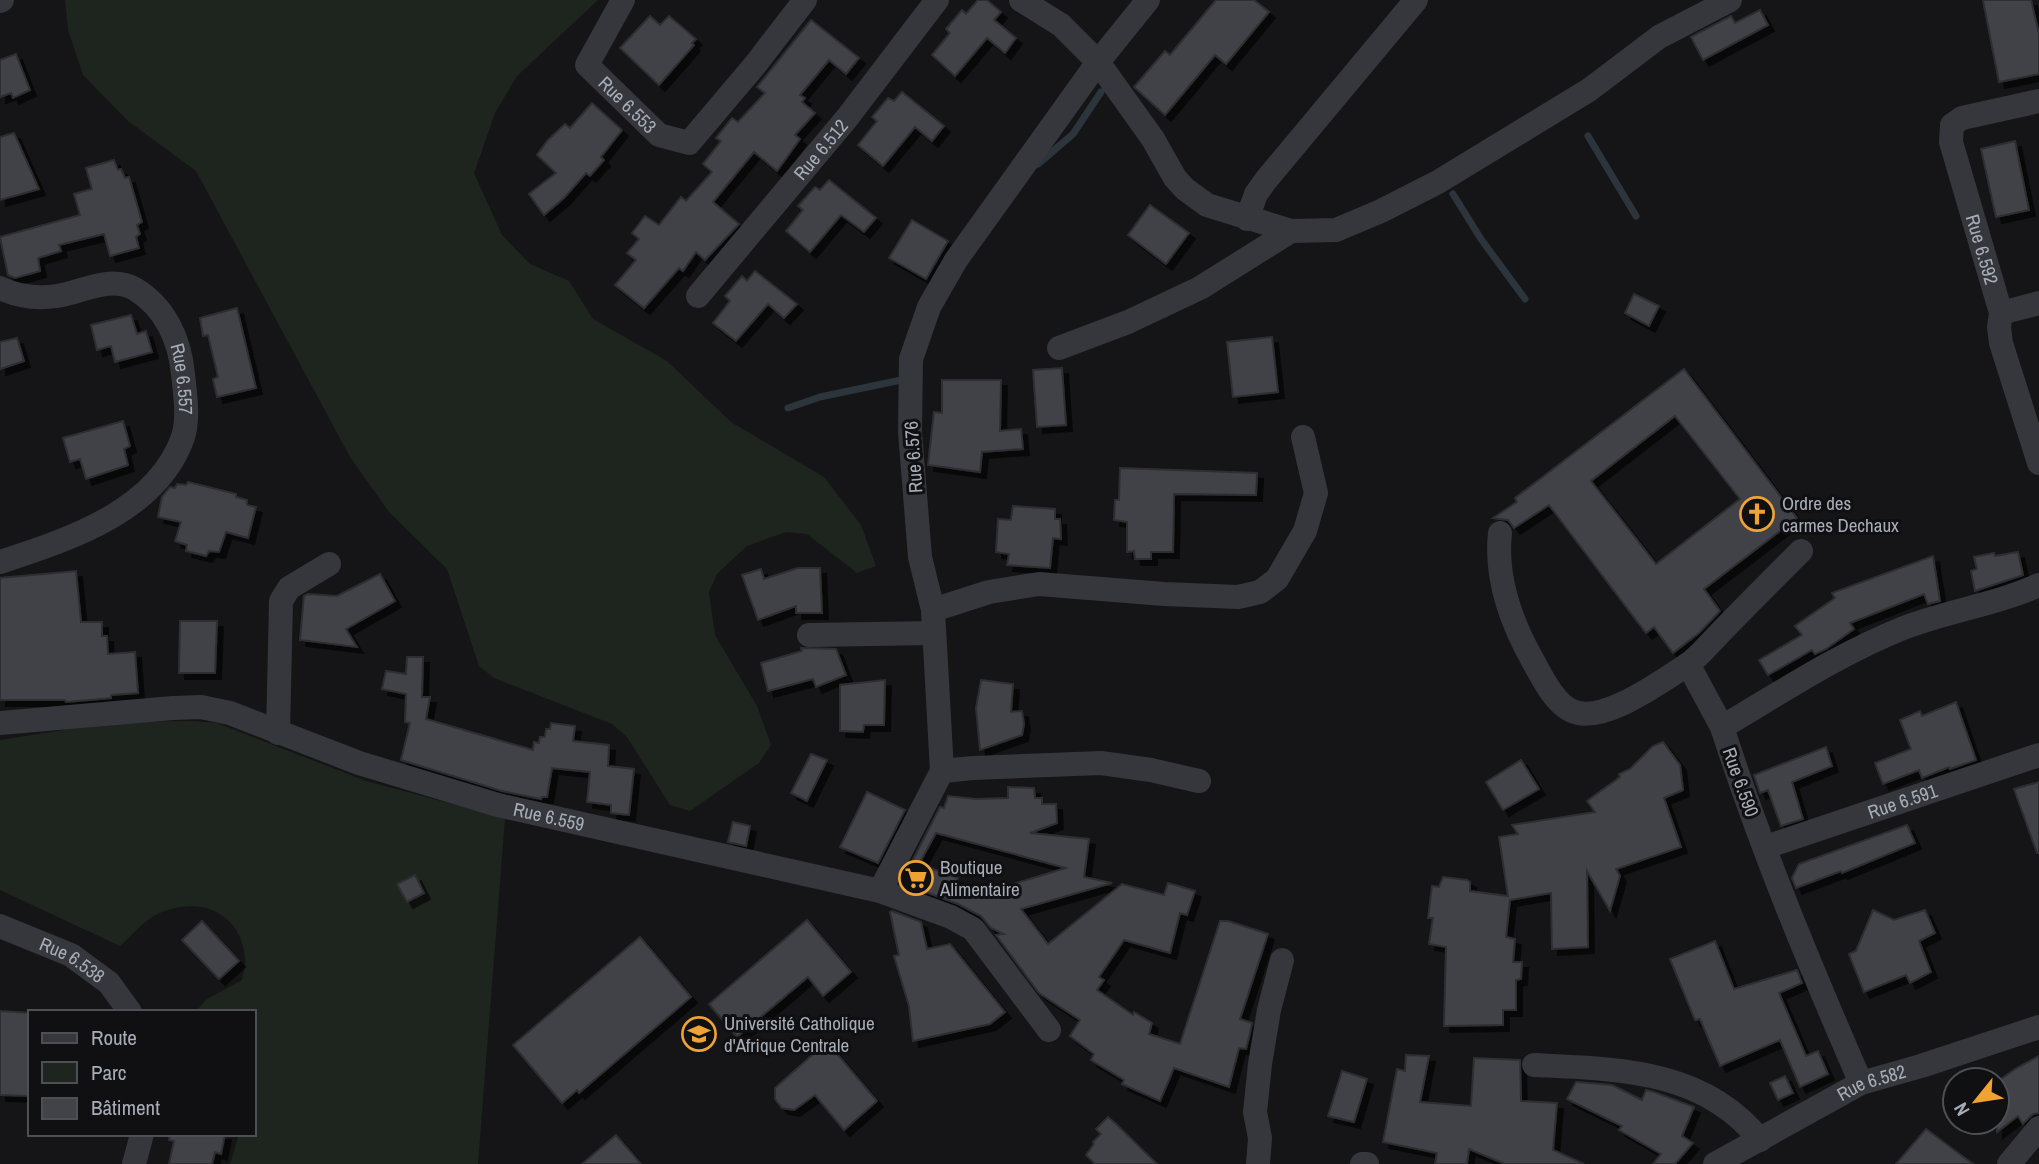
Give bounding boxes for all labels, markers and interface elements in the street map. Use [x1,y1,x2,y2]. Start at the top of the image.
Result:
street label: Rue 6.553 [593,70,663,139]
street label: Rue 6.512 [788,114,854,185]
street label: Rue 6.592 [1960,211,2005,288]
street label: Rue 6.557 [164,340,199,415]
street label: Rue 6.576 [898,420,928,494]
place label: Ordre des carmes Dechaux [1782,490,1899,538]
church icon: Ordre des carmes Dechaux [1738,495,1776,533]
street label: Rue 6.590 [1716,744,1766,820]
street label: Rue 6.591 [1864,777,1941,825]
street label: Rue 6.559 [511,796,587,837]
place label: Boutique Alimentaire [939,854,1020,902]
supermarket icon: Boutique Alimentaire [897,859,935,897]
street label: Rue 6.538 [36,931,110,989]
legend [28,1010,256,1136]
place label: Université Catholique d'Afrique Centrale [724,1010,875,1058]
school or university icon: Université Catholique d'Afrique Centrale [680,1015,718,1053]
text: Route [91,1023,137,1052]
text: Parc [91,1058,126,1087]
street label: Rue 6.582 [1832,1058,1909,1107]
north arrow [1941,1066,2011,1136]
text: Bâtiment [91,1093,160,1122]
text: N [1947,1098,1975,1121]

